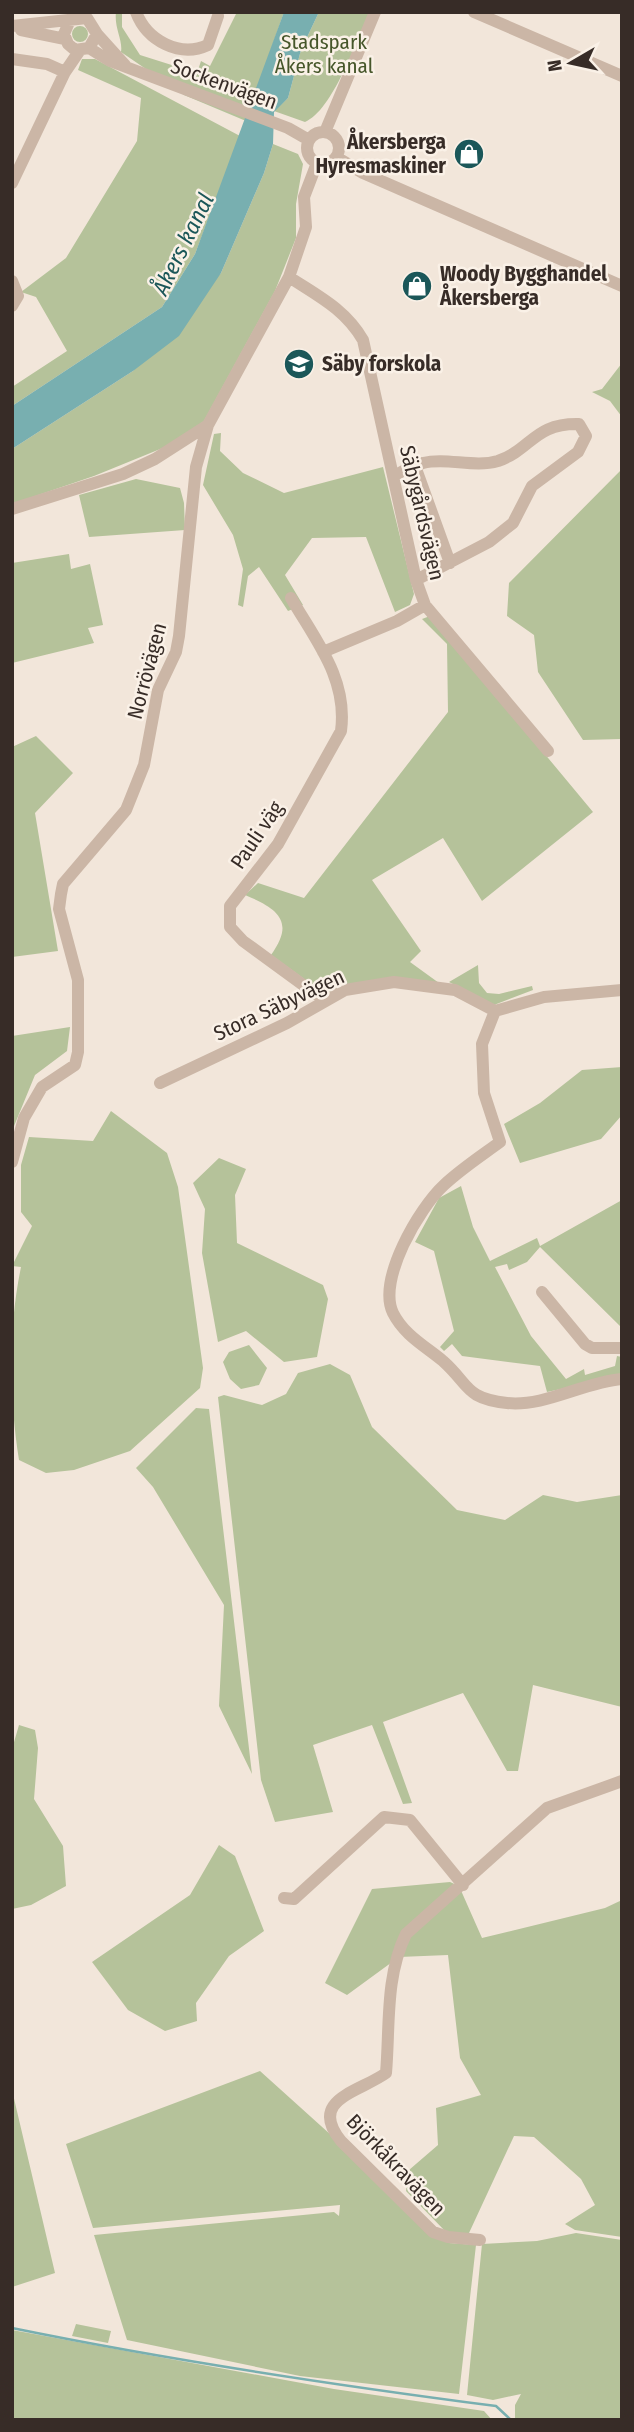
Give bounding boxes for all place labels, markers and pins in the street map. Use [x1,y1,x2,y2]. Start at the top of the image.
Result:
place label: Åkersberga Hyresmaskiner [315,127,446,179]
shop icon: Åkersberga Hyresmaskiner [452,137,486,171]
place label: Woody Bygghandel Åkersberga [439,261,607,311]
shop icon: Woody Bygghandel Åkersberga [400,269,434,303]
school or university icon: Säby forskola [282,347,316,381]
place label: Säby forskola [322,351,441,377]

